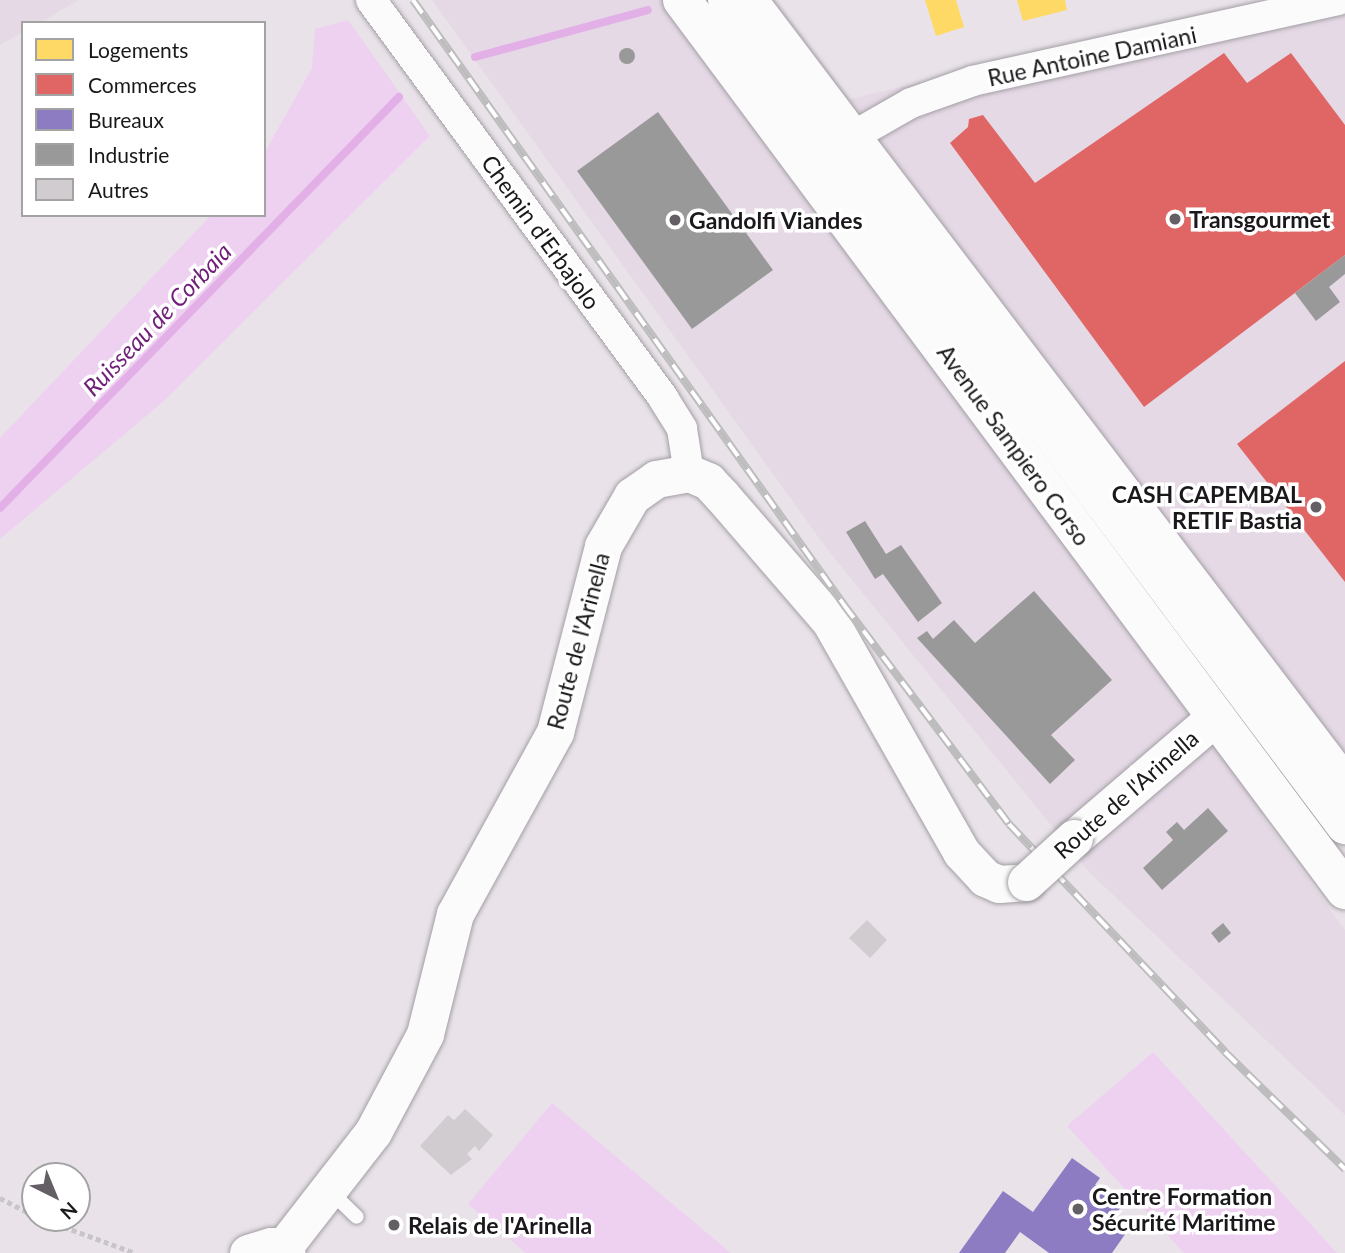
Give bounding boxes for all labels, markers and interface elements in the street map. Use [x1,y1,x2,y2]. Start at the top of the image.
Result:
street label: Rue Antoine Damiani [985,20,1199,92]
legend [21,21,266,217]
text: Logements [88,37,188,62]
text: Commerces [88,72,197,97]
text: Bureaux [88,107,164,132]
text: Industrie [88,142,169,167]
street label: Chemin d'Erbajolo [476,150,606,314]
text: Autres [88,177,149,202]
place label: Transgourmet [1189,205,1330,233]
place label: Gandolfi Viandes [689,206,864,234]
marker: Transgourmet [1167,211,1183,227]
marker: Gandolfi Viandes [667,212,683,228]
water label: Ruisseau de Corbaia [77,237,237,401]
street label: Avenue Sampiero Corso [932,339,1096,551]
place label: CASH CAPEMBAL RETIF Bastia [1112,480,1302,534]
marker: CASH CAPEMBAL RETIF Bastia [1308,499,1324,515]
street label: Route de l'Arinella [541,549,615,733]
street label: Route de l'Arinella [1048,724,1204,864]
north arrow [21,1162,91,1232]
place label: Centre Formation Sécurité Maritime [1092,1182,1276,1236]
text: N [56,1198,83,1225]
marker: Centre Formation Sécurité Maritime [1070,1201,1086,1217]
place label: Relais de l'Arinella [408,1211,592,1239]
marker: Relais de l'Arinella [386,1217,402,1233]

